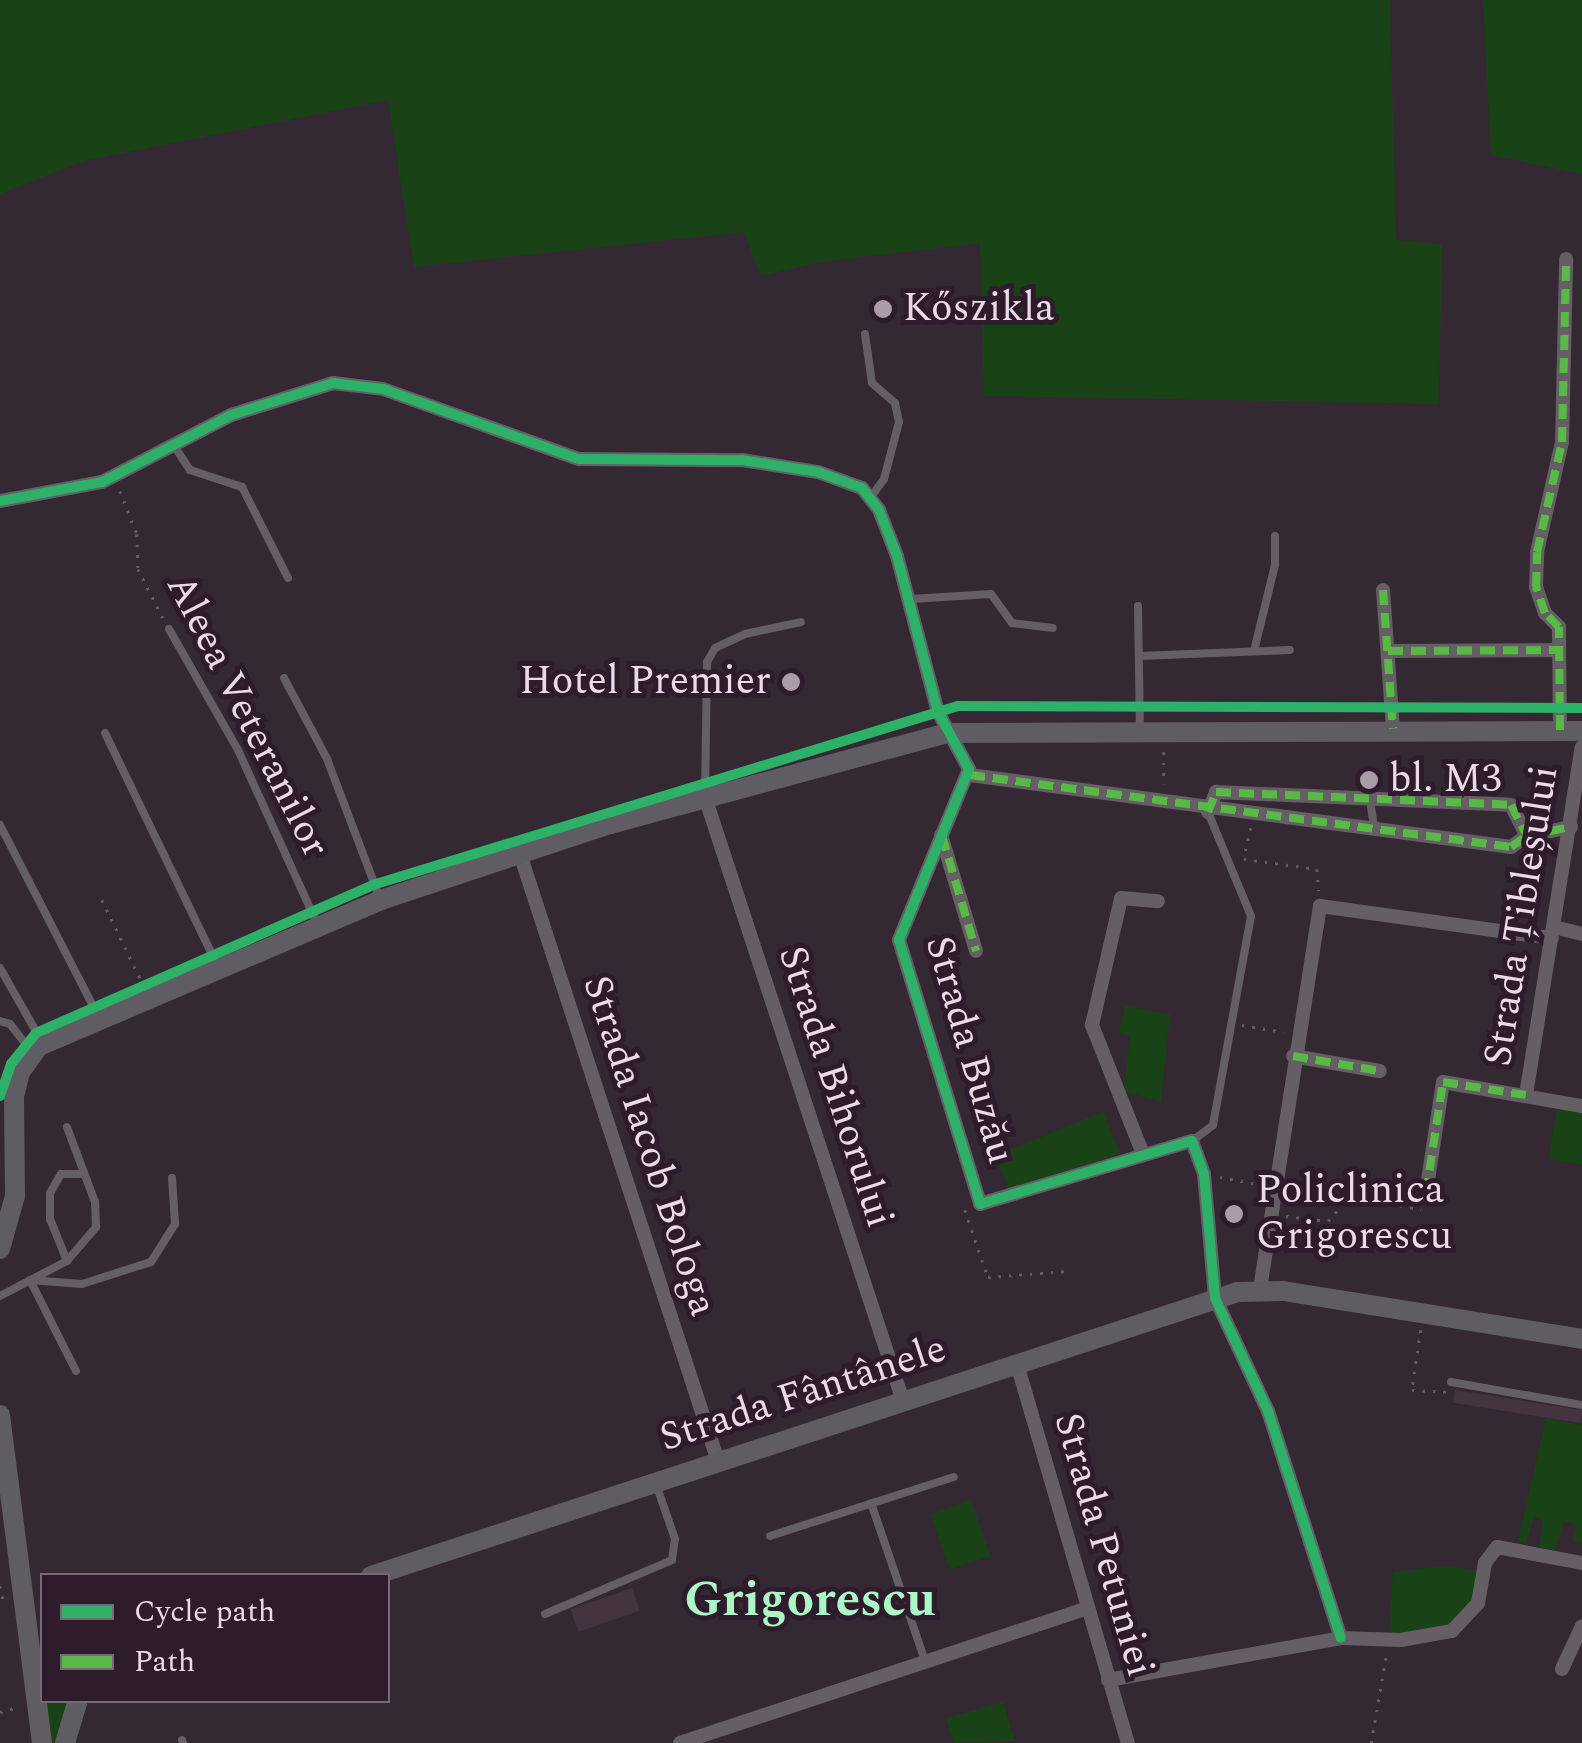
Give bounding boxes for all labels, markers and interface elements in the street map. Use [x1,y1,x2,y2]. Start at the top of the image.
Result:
place label: Kőszikla [903,285,1054,333]
marker: Kőszikla [872,298,894,320]
street label: Aleea Veteranilor [155,567,339,865]
place label: Hotel Premier [519,658,771,706]
marker: Hotel Premier [780,671,802,693]
place label: bl. M3 [1389,756,1502,804]
street label: Strada Țibleșului [1475,762,1569,1070]
marker: bl. M3 [1358,769,1380,791]
street label: Strada Buzău [914,931,1024,1169]
street label: Strada Bihorului [767,940,903,1234]
street label: Strada Iacob Bologa [571,970,727,1322]
place label: Policlinica Grigorescu [1256,1167,1452,1261]
marker: Policlinica Grigorescu [1221,1201,1247,1227]
street label: Strada Fântânele [654,1325,952,1463]
street label: Strada Petuniei [1042,1408,1164,1682]
district label: Grigorescu [684,1571,936,1631]
legend [40,1573,390,1703]
text: Cycle path [134,1589,275,1635]
text: Path [134,1639,195,1685]

